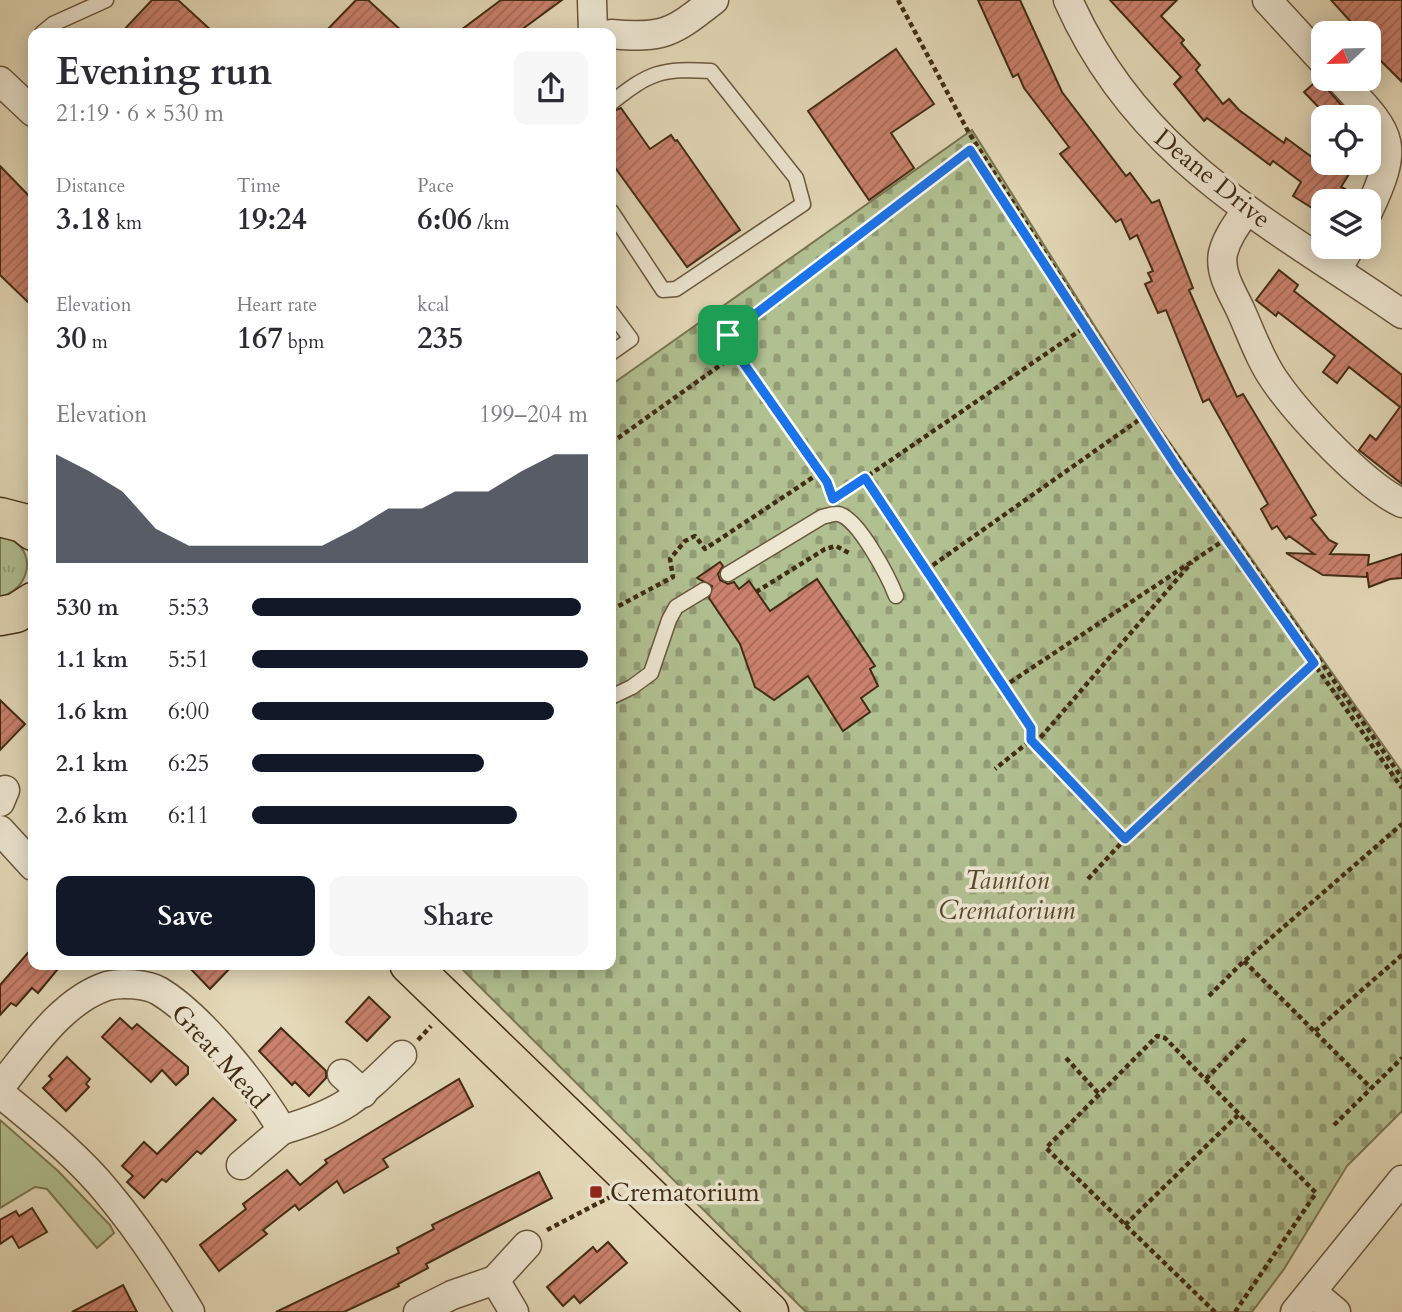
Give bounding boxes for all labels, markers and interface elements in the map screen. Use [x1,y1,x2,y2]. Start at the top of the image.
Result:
north arrow [1311,21,1381,91]
map controls [1311,21,1381,259]
text: Evening run [56,46,272,98]
button: share [514,51,588,125]
text: 21:19 · 6 × 530 m [56,98,224,129]
button: locate [1311,105,1381,175]
street label: Deane Drive [1147,121,1278,236]
text: Distance [56,173,125,199]
text: Time [237,173,281,199]
text: Pace [417,173,454,199]
button: layers [1311,189,1381,259]
text: 3.18 [56,199,111,240]
text: 19:24 [237,199,307,240]
text: 6:06 [417,199,472,240]
text: km [111,210,142,236]
text: /km [472,210,510,236]
text: Elevation [56,292,131,318]
text: Heart rate [237,292,317,318]
text: kcal [417,292,449,318]
pin [698,305,758,365]
icon: arrive [709,316,747,354]
text: 30 [56,318,87,359]
text: 167 [237,318,283,359]
text: 235 [417,318,463,359]
text: m [87,329,108,355]
text: bpm [283,329,324,355]
text: Elevation [56,399,147,430]
text: 199–204 m [479,399,588,430]
text: 530 m [56,592,119,623]
text: 5:53 [168,592,209,623]
text: 1.1 km [56,644,128,675]
text: 5:51 [168,644,209,675]
text: 1.6 km [56,696,128,727]
text: 6:00 [168,696,209,727]
text: 2.1 km [56,748,128,779]
text: 6:25 [168,748,209,779]
text: 2.6 km [56,800,128,831]
text: 6:11 [168,800,209,831]
park label: Taunton Crematorium [939,863,1076,928]
button: Save [56,876,315,956]
button: Share [329,876,588,956]
street label: Great Mead [163,996,276,1116]
place label: Crematorium [610,1175,760,1210]
marker: Crematorium [588,1184,604,1200]

